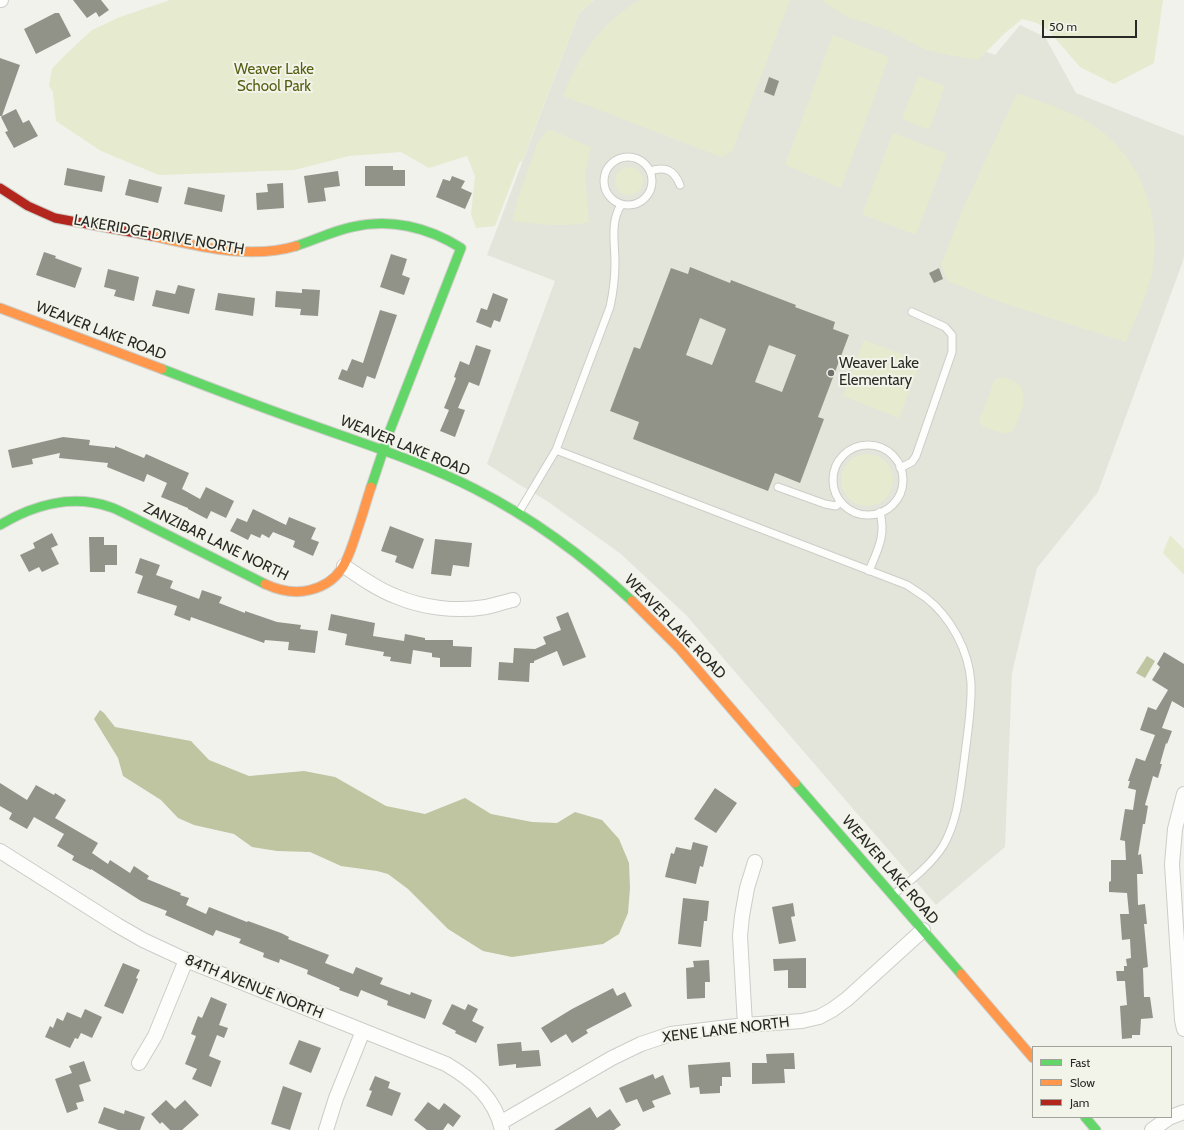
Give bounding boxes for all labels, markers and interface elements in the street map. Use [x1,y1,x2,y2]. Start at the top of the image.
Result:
scale bar [1044,12,1139,38]
text: 50 m [1049,19,1077,34]
park label: Weaver Lake School Park [234,61,314,96]
street label: LAKERIDGE DRIVE NORTH [72,211,246,259]
street label: WEAVER LAKE ROAD [33,298,169,364]
place label: Weaver Lake Elementary [839,355,919,390]
marker: Weaver Lake Elementary [826,368,836,378]
street label: WEAVER LAKE ROAD [337,412,473,480]
street label: ZANZIBAR LANE NORTH [140,499,292,585]
street label: WEAVER LAKE ROAD [620,571,730,683]
street label: WEAVER LAKE ROAD [838,812,942,928]
street label: 84TH AVENUE NORTH [182,951,326,1023]
street label: XENE LANE NORTH [661,1013,791,1047]
legend [1032,1046,1172,1118]
text: Fast [1070,1055,1090,1070]
text: Slow [1070,1075,1095,1090]
text: Jam [1070,1095,1089,1110]

